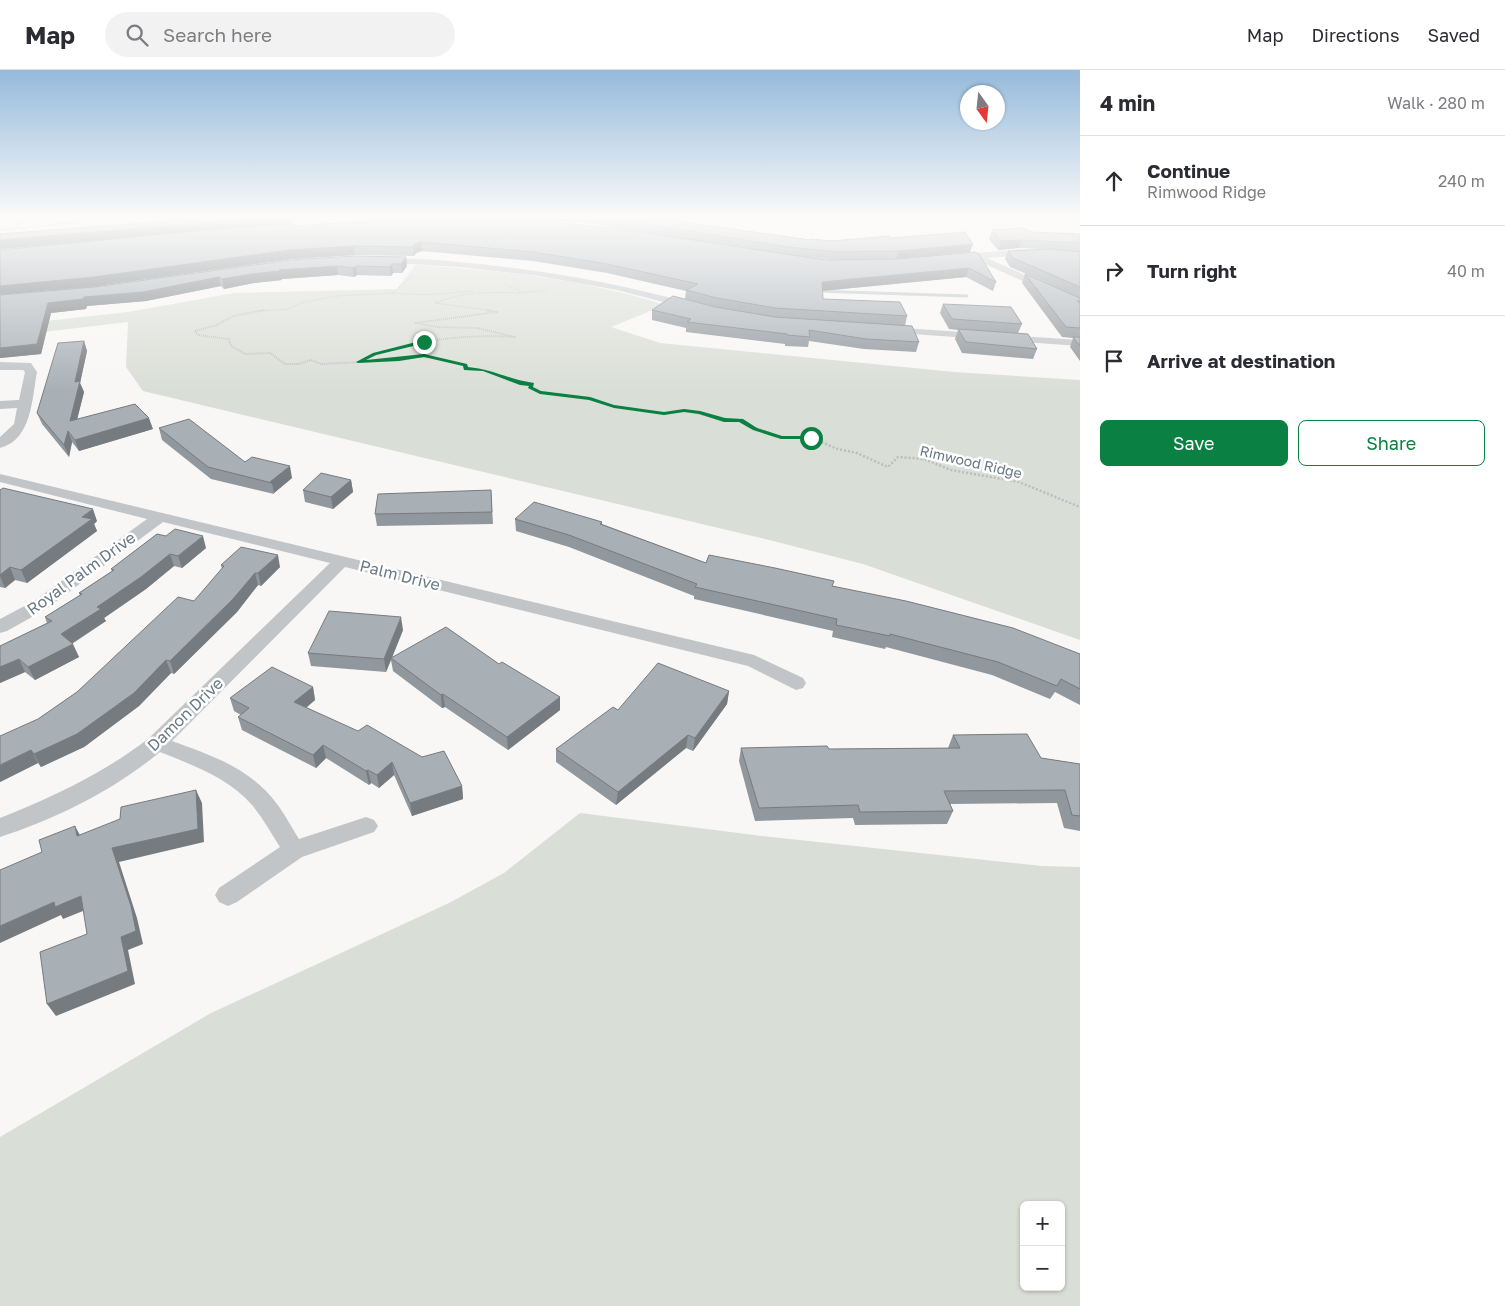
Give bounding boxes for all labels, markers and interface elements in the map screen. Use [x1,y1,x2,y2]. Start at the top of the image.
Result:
search box [105,12,455,57]
text: Map [25,20,75,49]
icon: search [123,21,151,49]
text: Search here [163,23,272,46]
text: Map [1247,24,1283,46]
text: Directions [1311,24,1399,46]
text: Saved [1427,24,1480,46]
north arrow [960,85,1005,130]
text: 4 min [1100,90,1155,116]
text: Walk · 280 m [1387,93,1485,113]
text: Continue [1147,159,1230,182]
icon: ahead [1100,167,1128,195]
text: 240 m [1438,171,1485,191]
text: Rimwood Ridge [1147,182,1266,202]
icon: right [1100,257,1128,285]
text: Turn right [1147,259,1237,282]
text: 40 m [1447,261,1485,281]
route end [413,331,436,354]
icon: arrive [1100,347,1128,375]
text: Arrive at destination [1147,349,1335,372]
button: Save [1100,420,1288,466]
button: Share [1298,420,1485,466]
route start [800,427,823,450]
street label: Rimwood Ridge [918,442,1024,482]
street label: Royal Palm Drive [23,527,139,619]
street label: Palm Drive [358,555,442,595]
street label: Damon Drive [143,673,227,755]
map controls [1020,1201,1065,1291]
button: + [1020,1201,1065,1246]
button: − [1020,1246,1065,1291]

